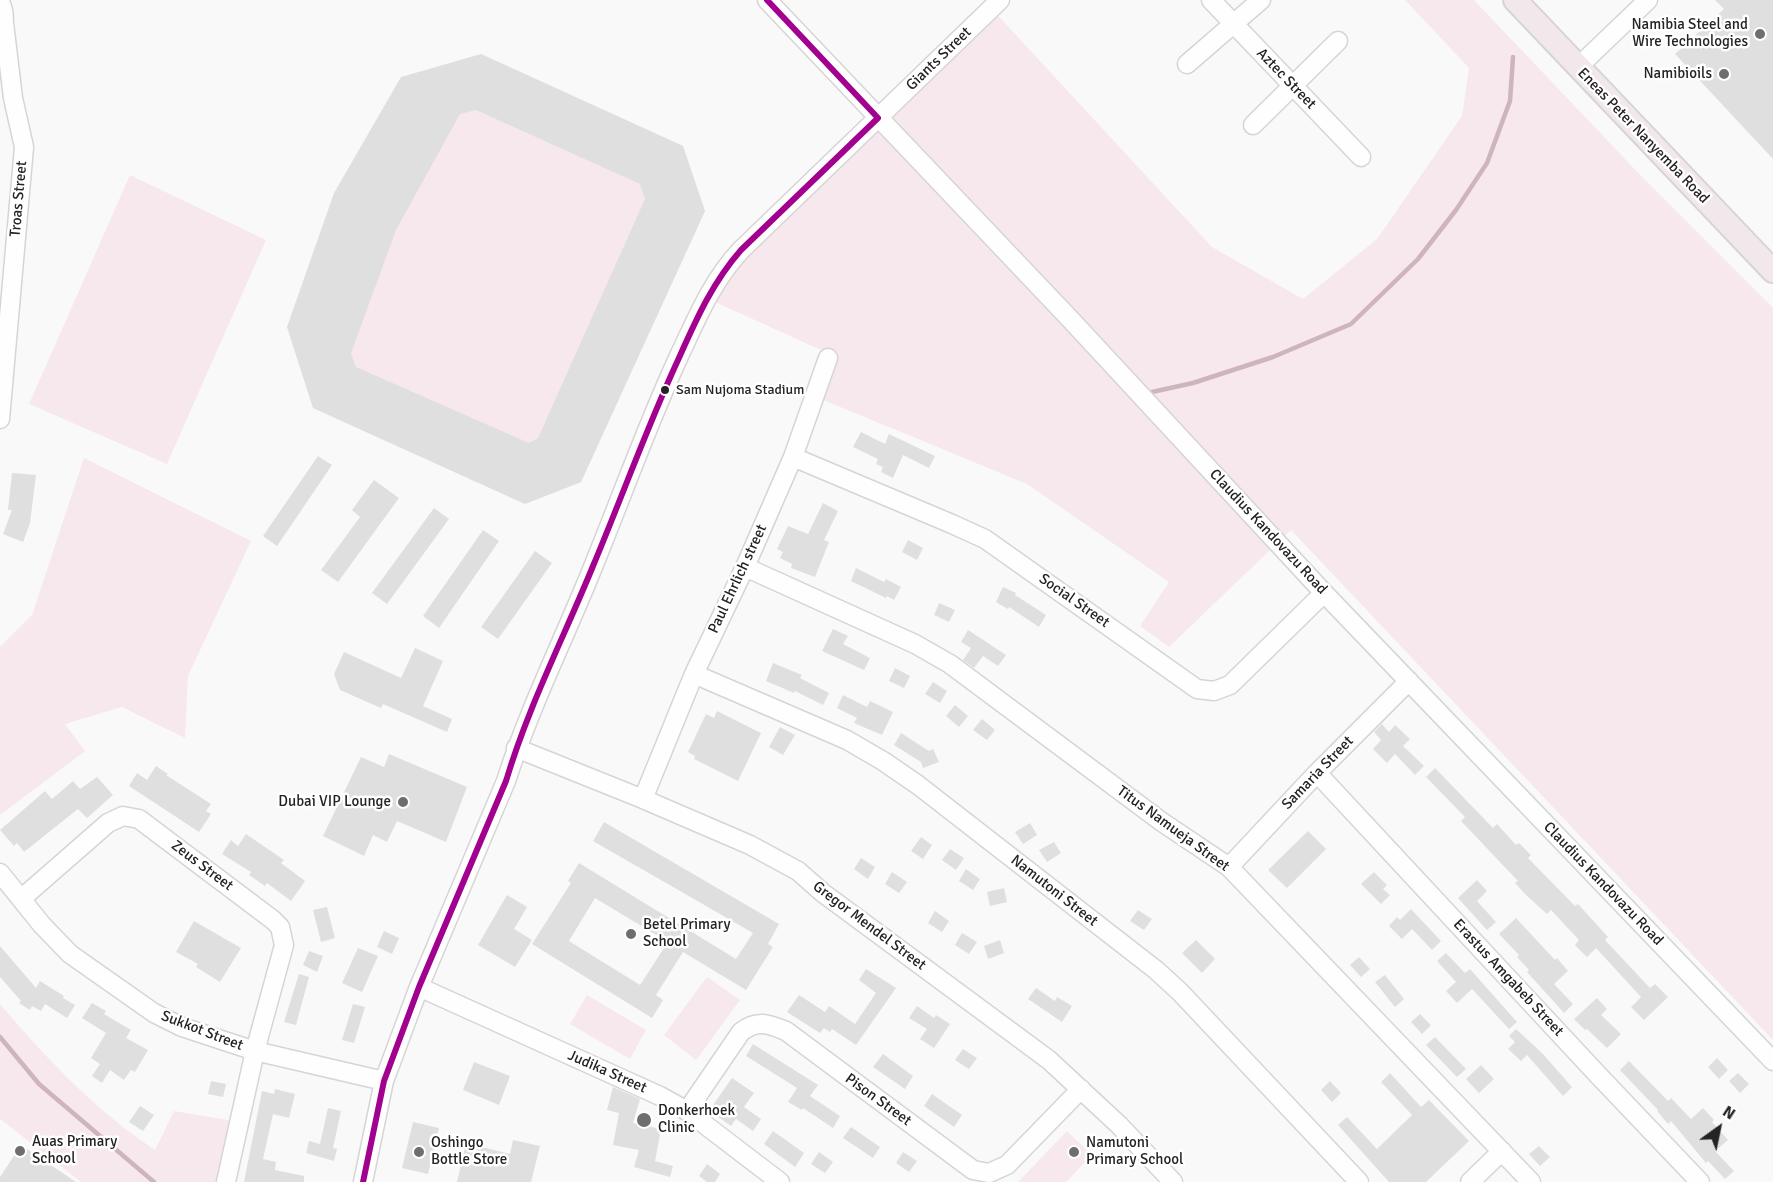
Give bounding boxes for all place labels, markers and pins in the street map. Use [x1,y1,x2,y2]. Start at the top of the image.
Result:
place label: Namibia Steel and Wire Technologies [1631,16,1748,51]
marker: Namibia Steel and Wire Technologies [1753,27,1767,41]
place label: Namibioils [1643,65,1712,83]
marker: Namibioils [1717,67,1731,81]
place label: Sam Nujoma Stadium [676,382,804,398]
marker: Sam Nujoma Stadium [659,384,671,396]
place label: Dubai VIP Lounge [278,793,391,811]
marker: Dubai VIP Lounge [396,795,410,809]
place label: Betel Primary School [643,916,731,951]
marker: Betel Primary School [624,927,638,941]
place label: Donkerhoek Clinic [658,1102,735,1137]
marker: Donkerhoek Clinic [635,1111,653,1129]
place label: Auas Primary School [32,1133,117,1168]
place label: Oshingo Bottle Store [431,1134,507,1169]
place label: Namutoni Primary School [1086,1134,1183,1169]
marker: Auas Primary School [13,1144,27,1158]
marker: Oshingo Bottle Store [412,1145,426,1159]
marker: Namutoni Primary School [1067,1145,1081,1159]

